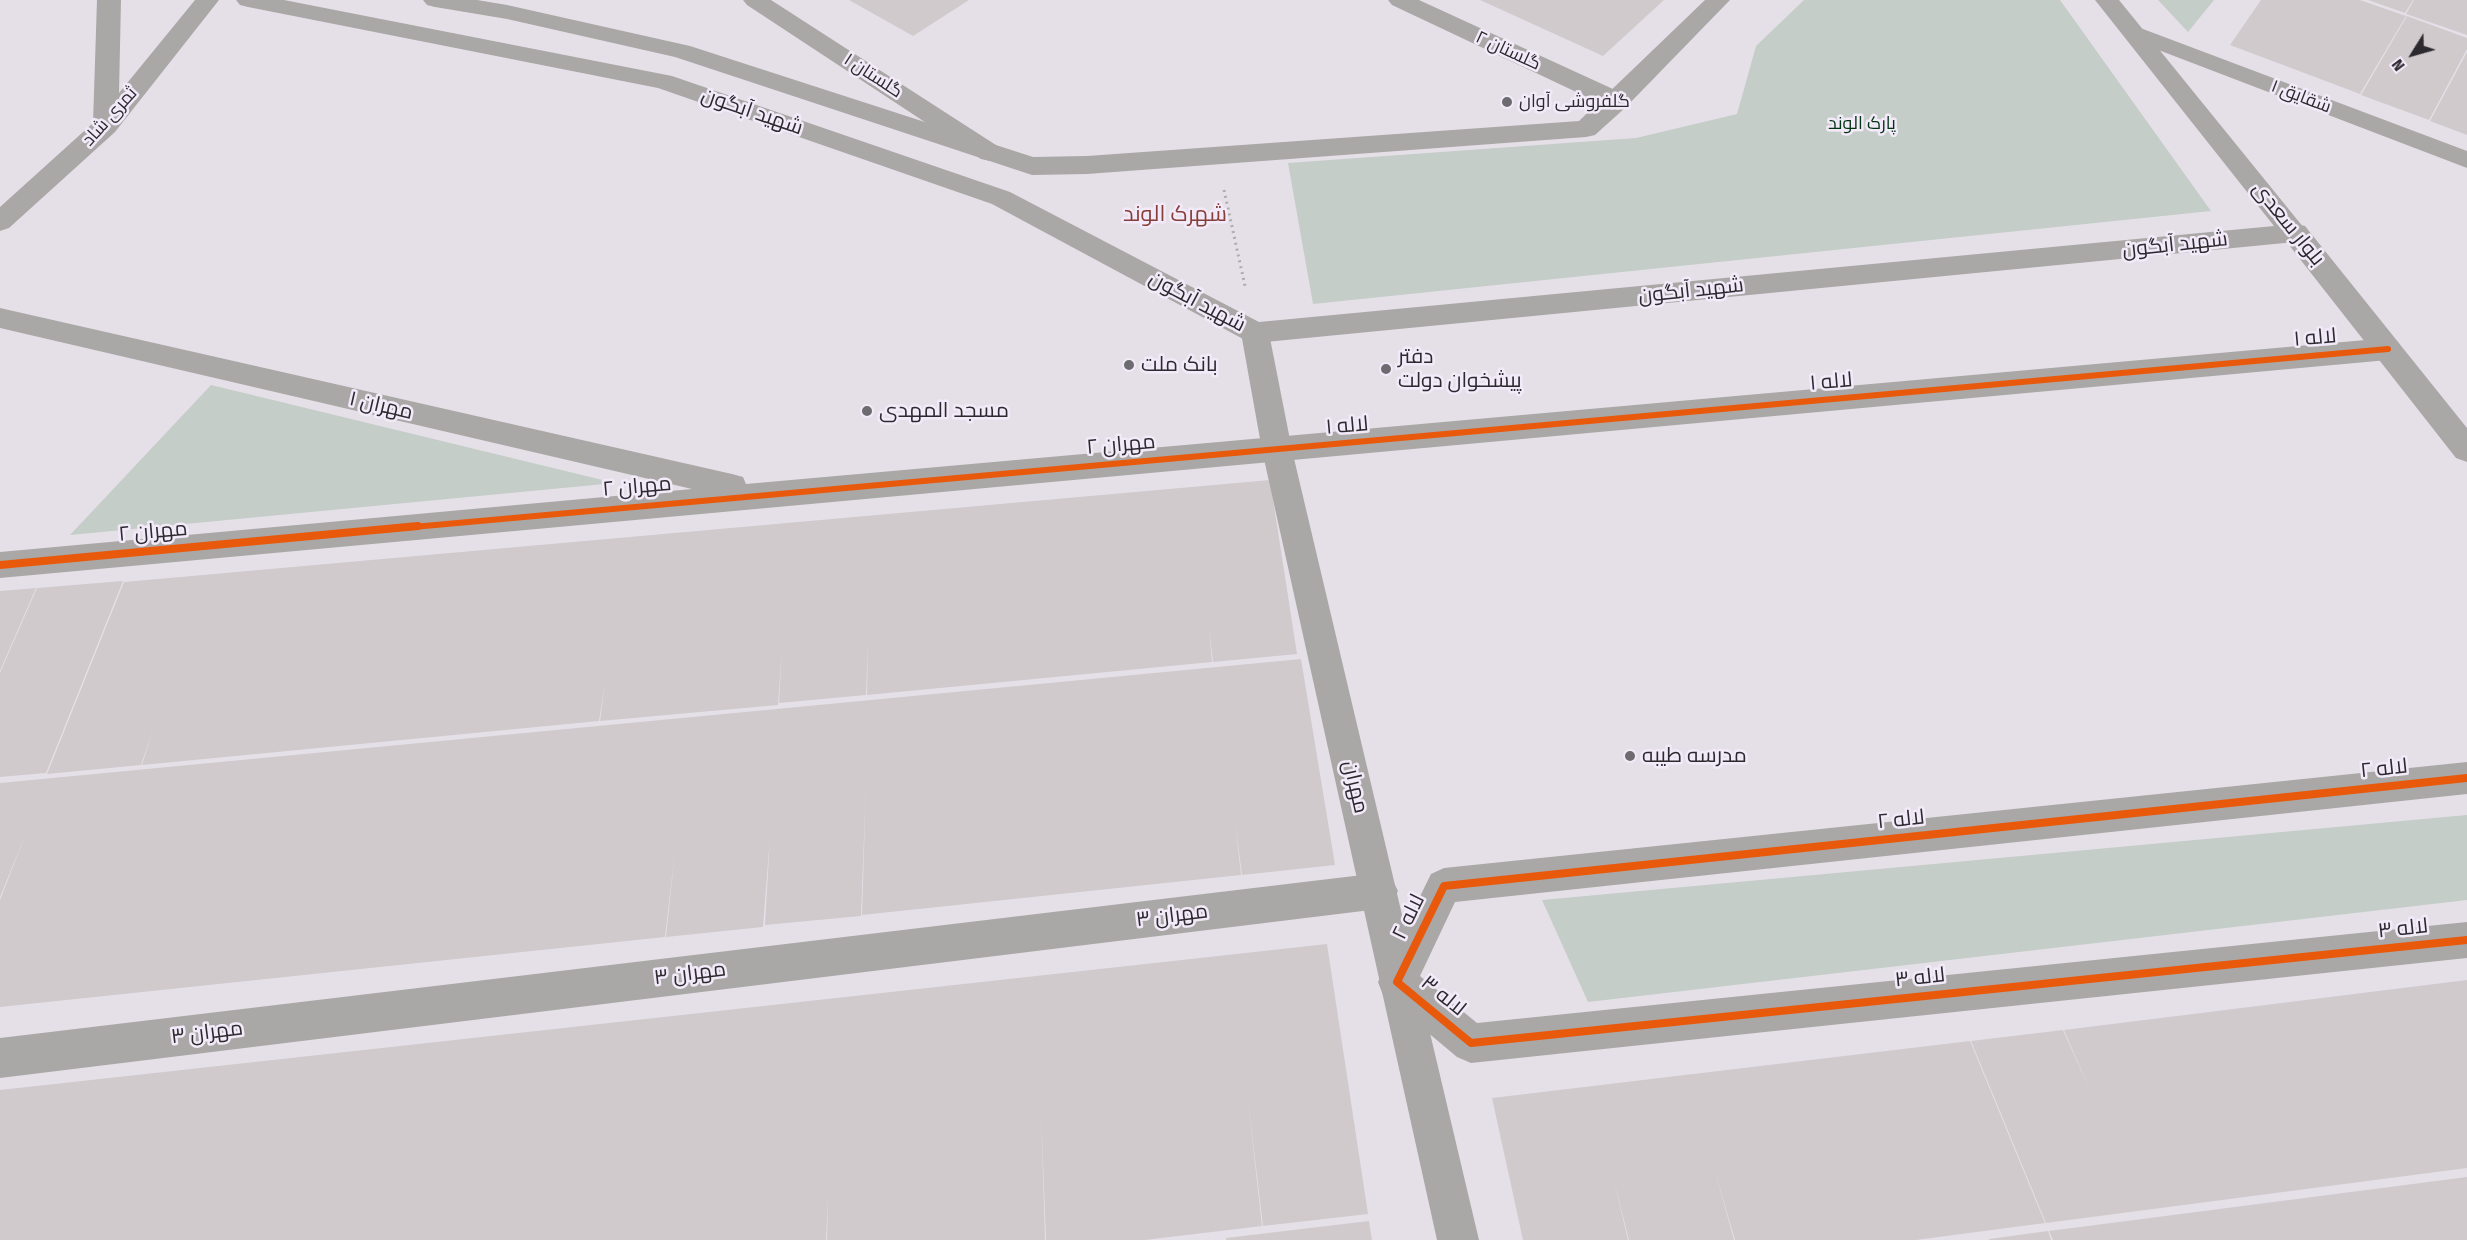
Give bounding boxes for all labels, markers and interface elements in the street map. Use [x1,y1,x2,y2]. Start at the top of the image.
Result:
north arrow [2383,24,2443,84]
street label: گلستان ۲ [1472,27,1544,75]
street label: گلستان ۱ [840,49,906,103]
text: N [2388,56,2409,75]
street label: شقایق ۱ [2268,76,2334,118]
street label: ثمری شاد [78,83,142,151]
street label: شهید آبگون [698,83,806,141]
place label: گلفروشی آوان [1519,91,1630,113]
marker: گلفروشی آوان [1500,95,1514,109]
park label: پارک الوند [1828,113,1896,135]
street label: بلوار سعدی [2246,177,2330,271]
district label: شهرک الوند [1123,202,1227,228]
street label: شهید آبگون [2121,227,2229,263]
street label: شهید آبگون [1144,266,1250,338]
street label: شهید آبگون [1637,273,1745,309]
street label: لاله ۱ [2293,324,2337,352]
place label: دفتر پیشخوان دولت [1398,344,1522,394]
place label: بانک ملت [1141,352,1218,378]
marker: بانک ملت [1122,358,1136,372]
marker: دفتر پیشخوان دولت [1379,362,1393,376]
street label: لاله ۱ [1809,368,1853,396]
street label: ۱ مهران [347,386,415,426]
place label: مسجد المهدی [879,398,1009,424]
marker: مسجد المهدی [860,404,874,418]
street label: لاله ۱ [1325,412,1369,440]
street label: مهران ۲ [1085,429,1157,461]
street label: مهران ۲ [601,471,673,503]
street label: مهران ۲ [117,516,189,548]
place label: مدرسه طیبه [1642,743,1747,769]
marker: مدرسه طیبه [1623,749,1637,763]
street label: لاله ۲ [2359,754,2409,784]
street label: مهران [1337,758,1373,816]
street label: لاله ۲ [1876,805,1926,835]
street label: لاله ۲ [1387,890,1431,944]
street label: مهران ۳ [1135,899,1209,933]
street label: لاله ۳ [2377,914,2429,944]
street label: مهران ۳ [653,957,727,991]
street label: لاله ۳ [1894,963,1946,993]
street label: لاله ۳ [1415,970,1471,1022]
street label: مهران ۳ [170,1016,244,1050]

